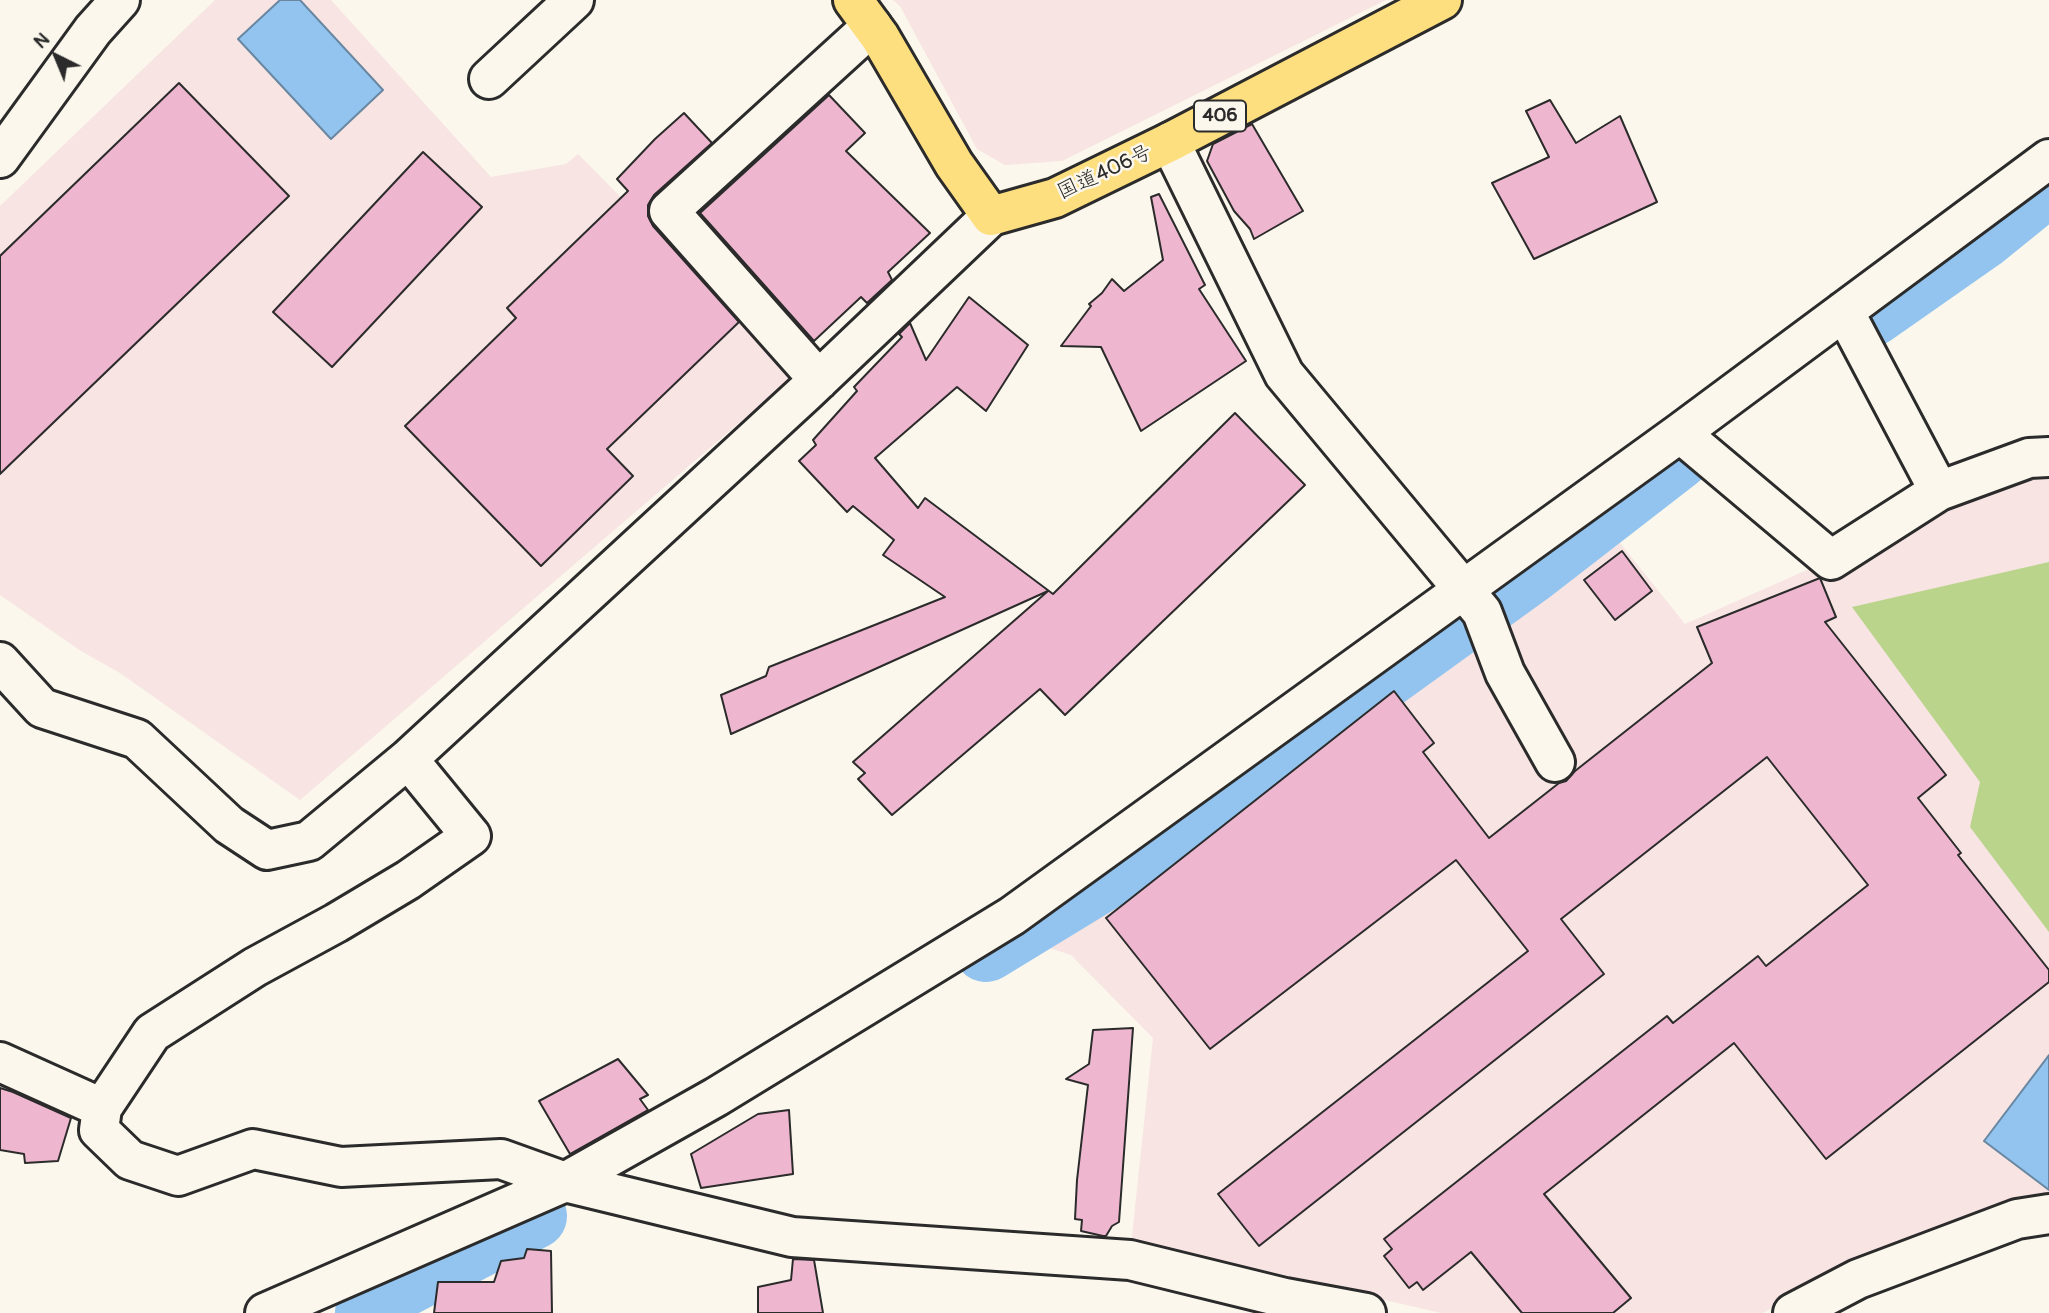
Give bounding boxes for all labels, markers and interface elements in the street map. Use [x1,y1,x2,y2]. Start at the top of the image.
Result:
north arrow [21,21,91,91]
text: N [29,27,55,54]
road number: 406 [1194,100,1246,132]
street label: 国道406号 [1054,140,1156,206]

